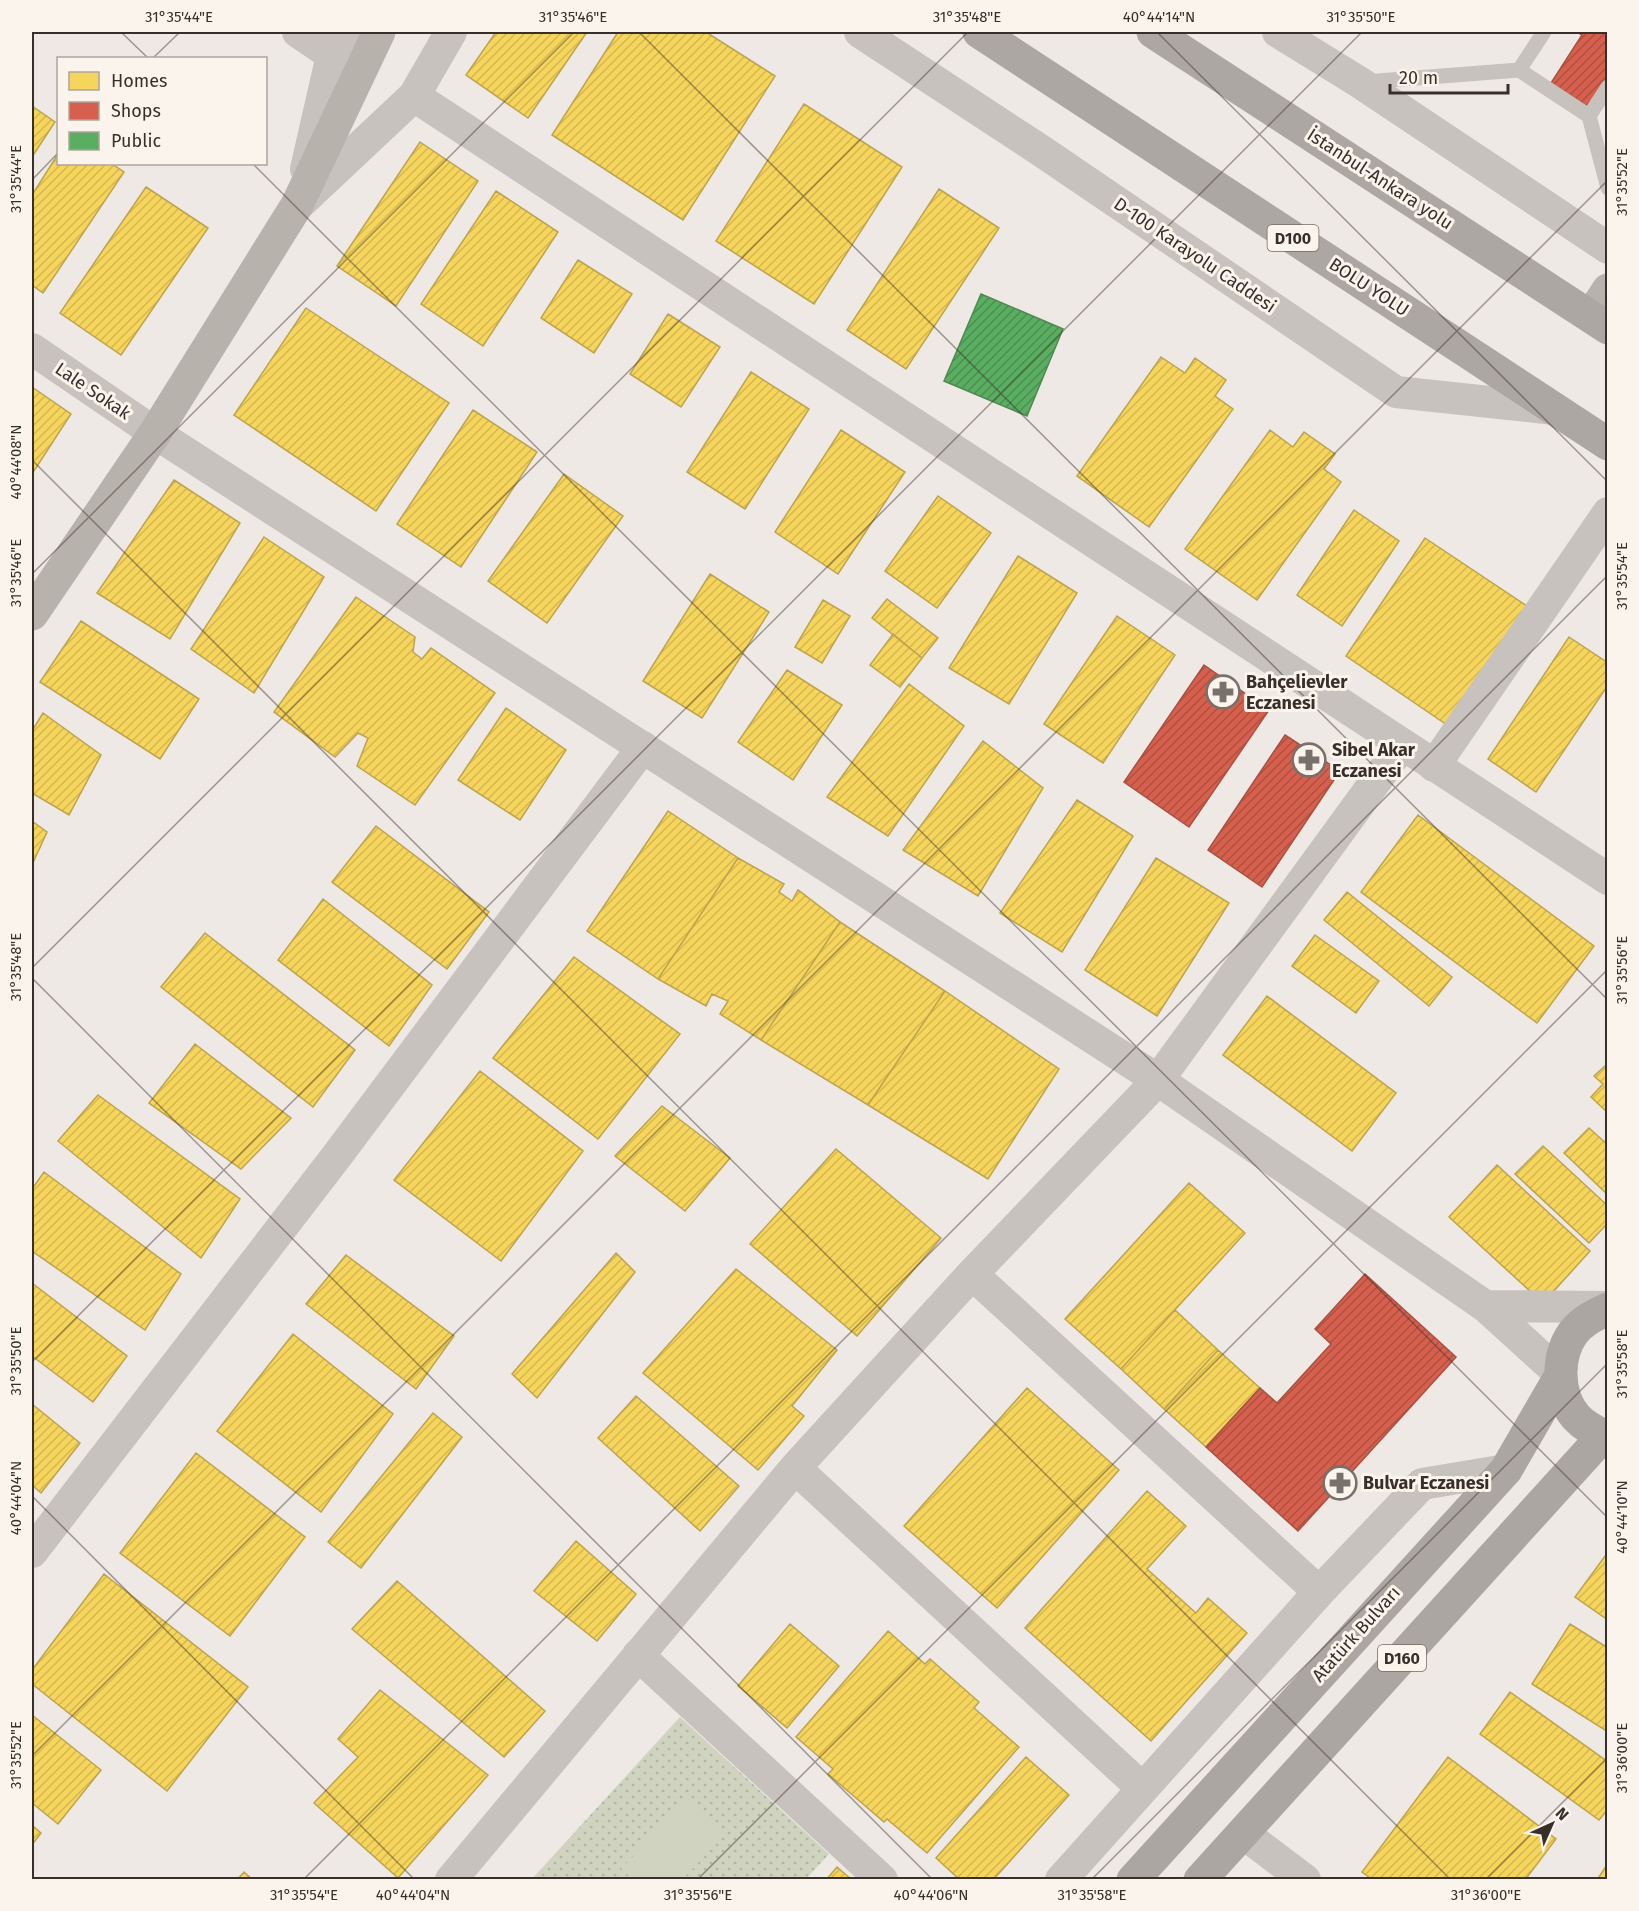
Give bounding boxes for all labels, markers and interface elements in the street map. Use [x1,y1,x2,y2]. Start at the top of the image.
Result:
text: 31°35'44"E [145,8,213,26]
text: 31°35'46"E [539,8,607,26]
text: 31°35'48"E [933,8,1001,26]
text: 40°44'14"N [1123,8,1195,26]
text: 31°35'50"E [1326,8,1396,26]
legend [57,57,267,165]
scale bar [1390,57,1508,95]
text: 20 m [1399,67,1438,89]
text: Homes [111,70,167,92]
text: Shops [111,100,161,122]
street label: İstanbul-Ankara yolu [1303,124,1457,234]
text: Public [111,130,161,152]
text: 31°35'44"E [7,145,25,213]
text: 31°35'52"E [1613,148,1631,216]
street label: D-100 Karayolu Caddesi [1110,193,1280,317]
road number: D100 [1268,225,1318,251]
street label: BOLU YOLU [1325,253,1413,321]
street label: Lale Sokak [51,358,136,425]
text: 40°44'08"N [7,424,25,500]
text: 31°35'46"E [7,539,25,607]
text: 31°35'54"E [1613,542,1631,610]
place label: Bahçelievler Eczanesi [1246,671,1348,714]
pharmacy icon: Bahçelievler Eczanesi [1205,674,1241,710]
place label: Sibel Akar Eczanesi [1332,739,1416,782]
pharmacy icon: Sibel Akar Eczanesi [1291,742,1327,778]
text: 31°35'48"E [7,933,25,1001]
text: 31°35'56"E [1613,936,1631,1004]
text: 31°35'50"E [7,1326,25,1396]
text: 31°35'58"E [1613,1330,1631,1398]
text: 40°44'04"N [7,1461,25,1535]
pharmacy icon: Bulvar Eczanesi [1322,1465,1358,1501]
place label: Bulvar Eczanesi [1363,1472,1489,1494]
text: 40°44'10"N [1613,1480,1631,1554]
street label: Atatürk Bulvarı [1307,1582,1405,1686]
road number: D160 [1378,1645,1426,1671]
text: 31°35'52"E [7,1721,25,1789]
text: 31°36'00"E [1613,1723,1631,1793]
north arrow [1522,1794,1582,1854]
text: N [1552,1803,1573,1824]
text: 31°35'54"E [270,1886,338,1904]
text: 40°44'04"N [376,1886,450,1904]
text: 31°35'56"E [664,1886,732,1904]
text: 40°44'06"N [894,1886,968,1904]
text: 31°35'58"E [1058,1886,1126,1904]
text: 31°36'00"E [1451,1886,1521,1904]

